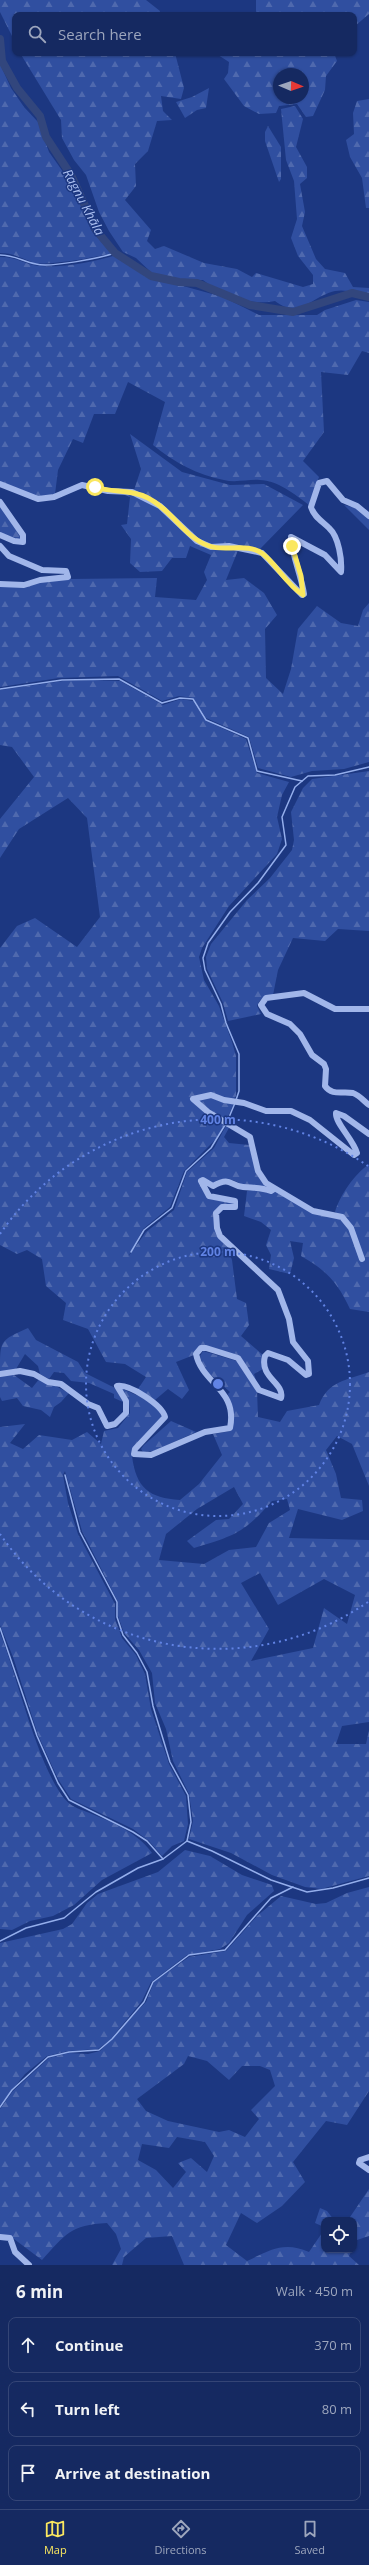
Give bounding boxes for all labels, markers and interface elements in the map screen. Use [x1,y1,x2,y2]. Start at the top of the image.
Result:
search box [12,12,357,56]
icon: search [26,23,48,45]
text: Search here [58,24,142,44]
north arrow [273,68,309,104]
water label: Ragnu Khāla [59,166,109,239]
route start [86,478,104,496]
route end [283,537,301,555]
text: 400 m [200,1111,236,1128]
text: 200 m [200,1243,236,1260]
centre of rings [211,1377,225,1391]
map controls [321,2217,357,2253]
button: locate [321,2217,357,2253]
text: 6 min [16,2280,63,2303]
text: Walk · 450 m [276,2282,353,2300]
icon: ahead [17,2334,39,2356]
text: Continue [55,2335,123,2355]
text: 370 m [314,2336,352,2354]
icon: left [17,2398,39,2420]
text: Turn left [55,2399,120,2419]
text: 80 m [322,2400,352,2418]
icon: arrive [17,2462,39,2484]
text: Arrive at destination [55,2463,210,2483]
tab: Map [44,2518,67,2557]
tab: Directions [155,2518,207,2557]
tab: Saved [294,2518,325,2557]

